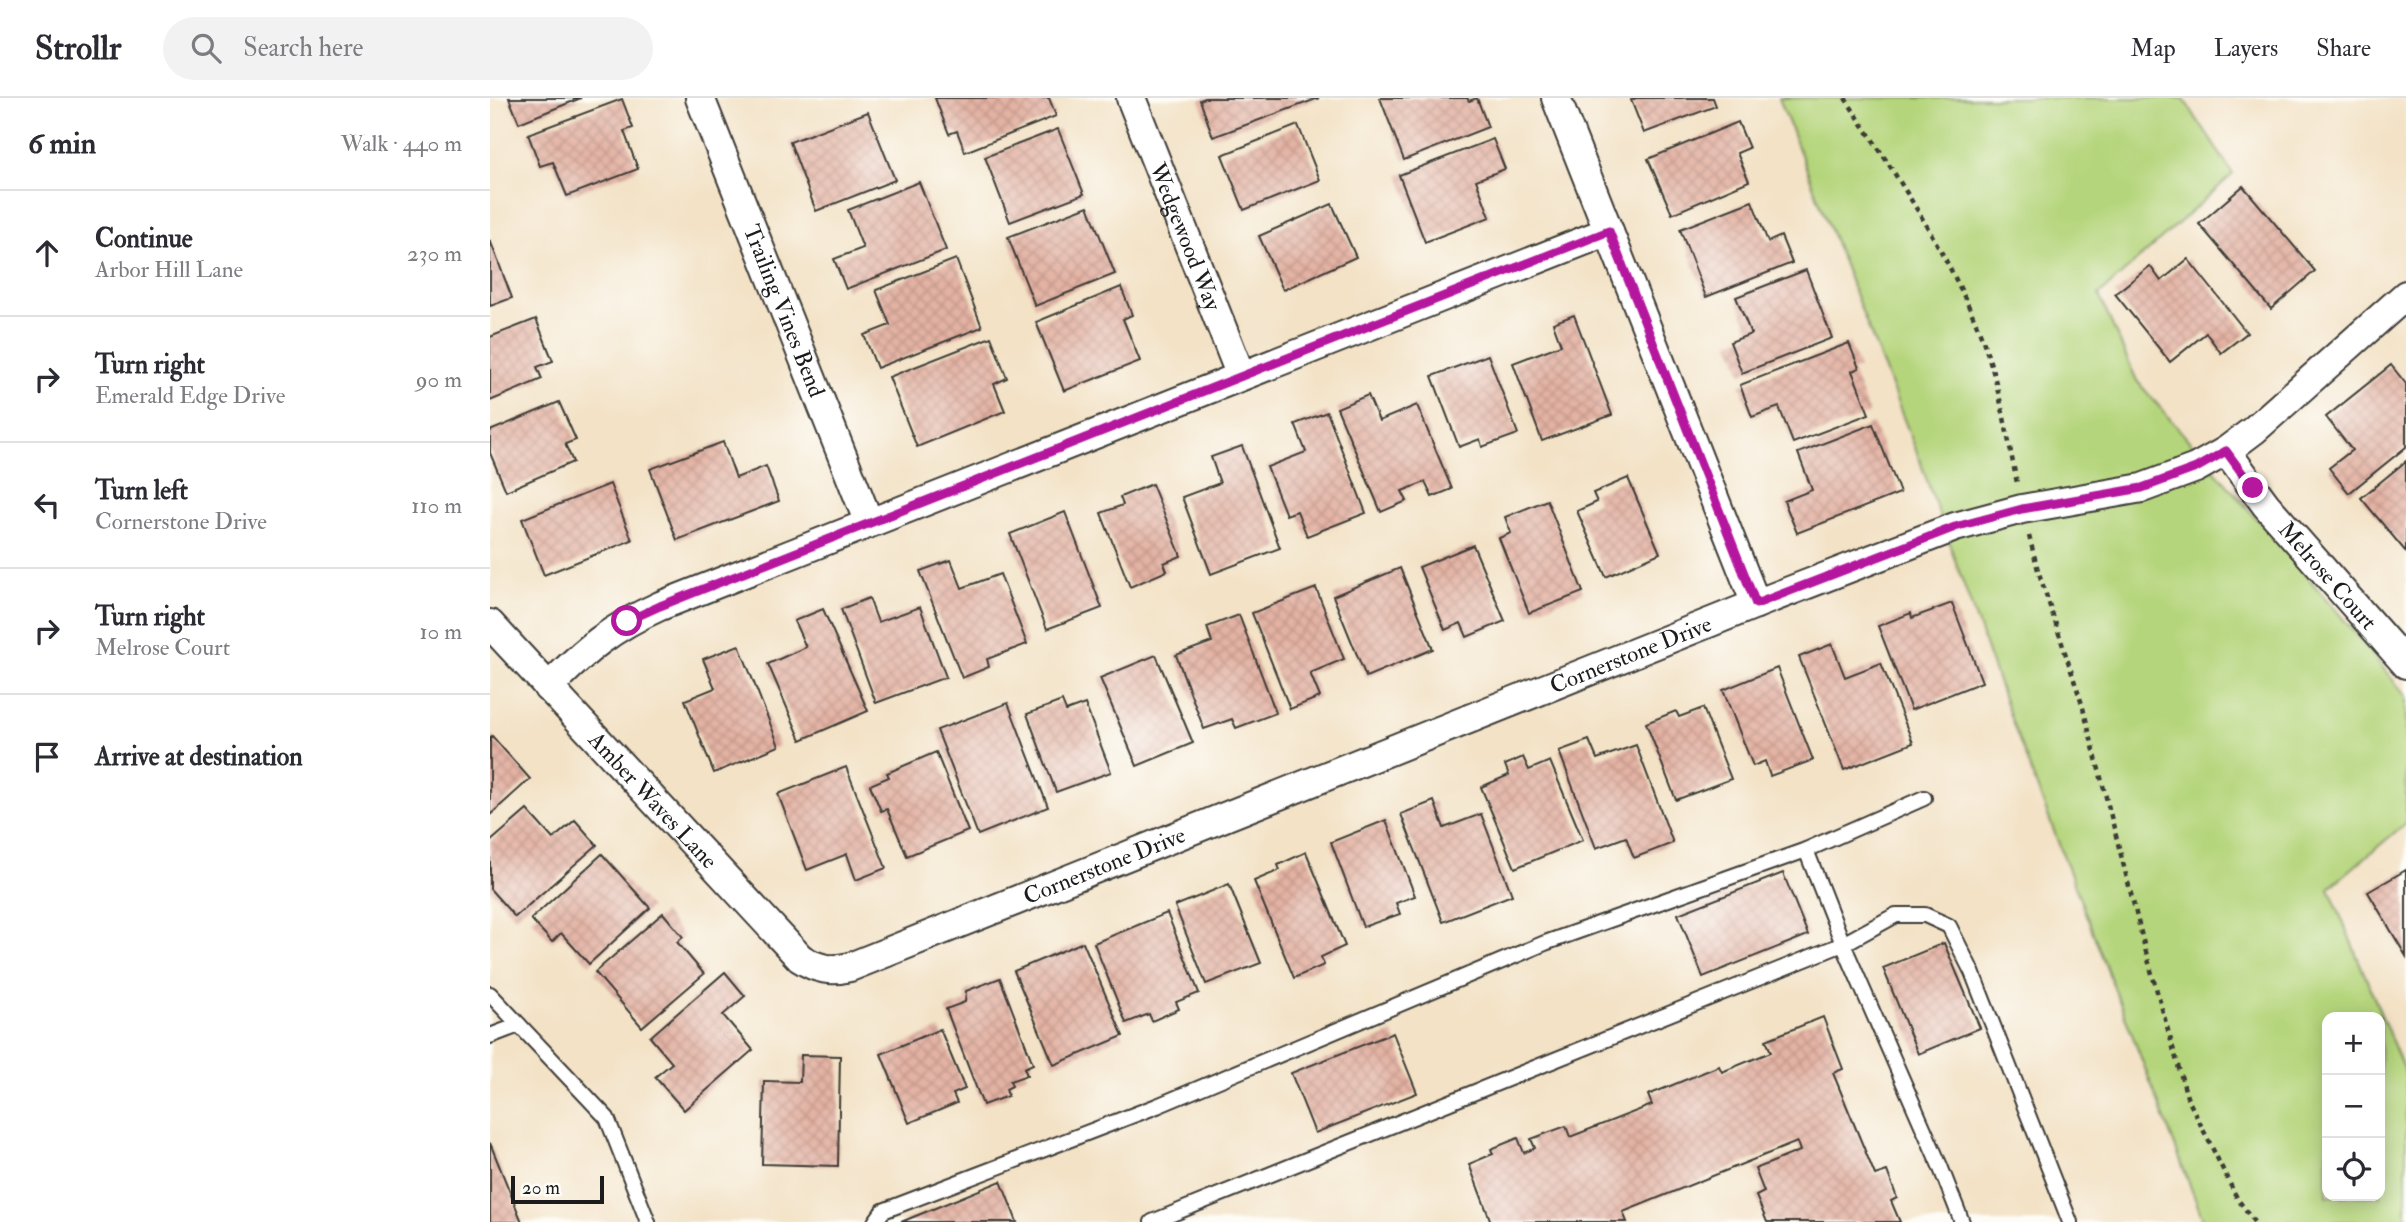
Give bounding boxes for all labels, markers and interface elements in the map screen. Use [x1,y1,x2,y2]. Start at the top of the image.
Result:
search box [163,17,653,80]
text: Strollr [35,28,121,69]
icon: search [187,29,225,67]
text: Search here [243,32,363,64]
text: Map [2131,33,2176,64]
text: Layers [2214,33,2278,64]
text: Share [2316,33,2371,64]
text: 6 min [28,125,96,162]
text: Walk · 440 m [341,129,462,158]
street label: Wedgewood Way [1143,158,1228,316]
street label: Trailing Vines Bend [737,221,831,401]
text: Continue [95,223,193,255]
icon: ahead [28,234,66,272]
text: 230 m [407,239,462,268]
text: Arbor Hill Lane [95,255,243,284]
text: Turn right [95,349,205,381]
icon: right [28,360,66,398]
text: 90 m [416,365,462,394]
text: Emerald Edge Drive [95,381,285,410]
route end [2237,472,2268,503]
text: Turn left [95,475,188,507]
icon: left [28,486,66,524]
text: 110 m [411,491,462,520]
text: Cornerstone Drive [95,507,267,536]
street label: Melrose Court [2272,515,2383,636]
text: Turn right [95,601,205,633]
route start [611,605,642,636]
street label: Cornerstone Drive [1545,609,1716,700]
icon: right [28,612,66,650]
text: 10 m [419,617,462,646]
text: Melrose Court [95,633,230,662]
street label: Amber Waves Lane [581,725,724,875]
icon: arrive [28,738,66,776]
text: Arrive at destination [95,741,303,773]
street label: Cornerstone Drive [1019,820,1190,911]
map controls [2322,1012,2385,1201]
button: + [2322,1012,2385,1075]
button: − [2322,1075,2385,1138]
button: locate [2322,1138,2385,1201]
scale bar [511,1173,604,1205]
text: 20 m [522,1176,560,1200]

